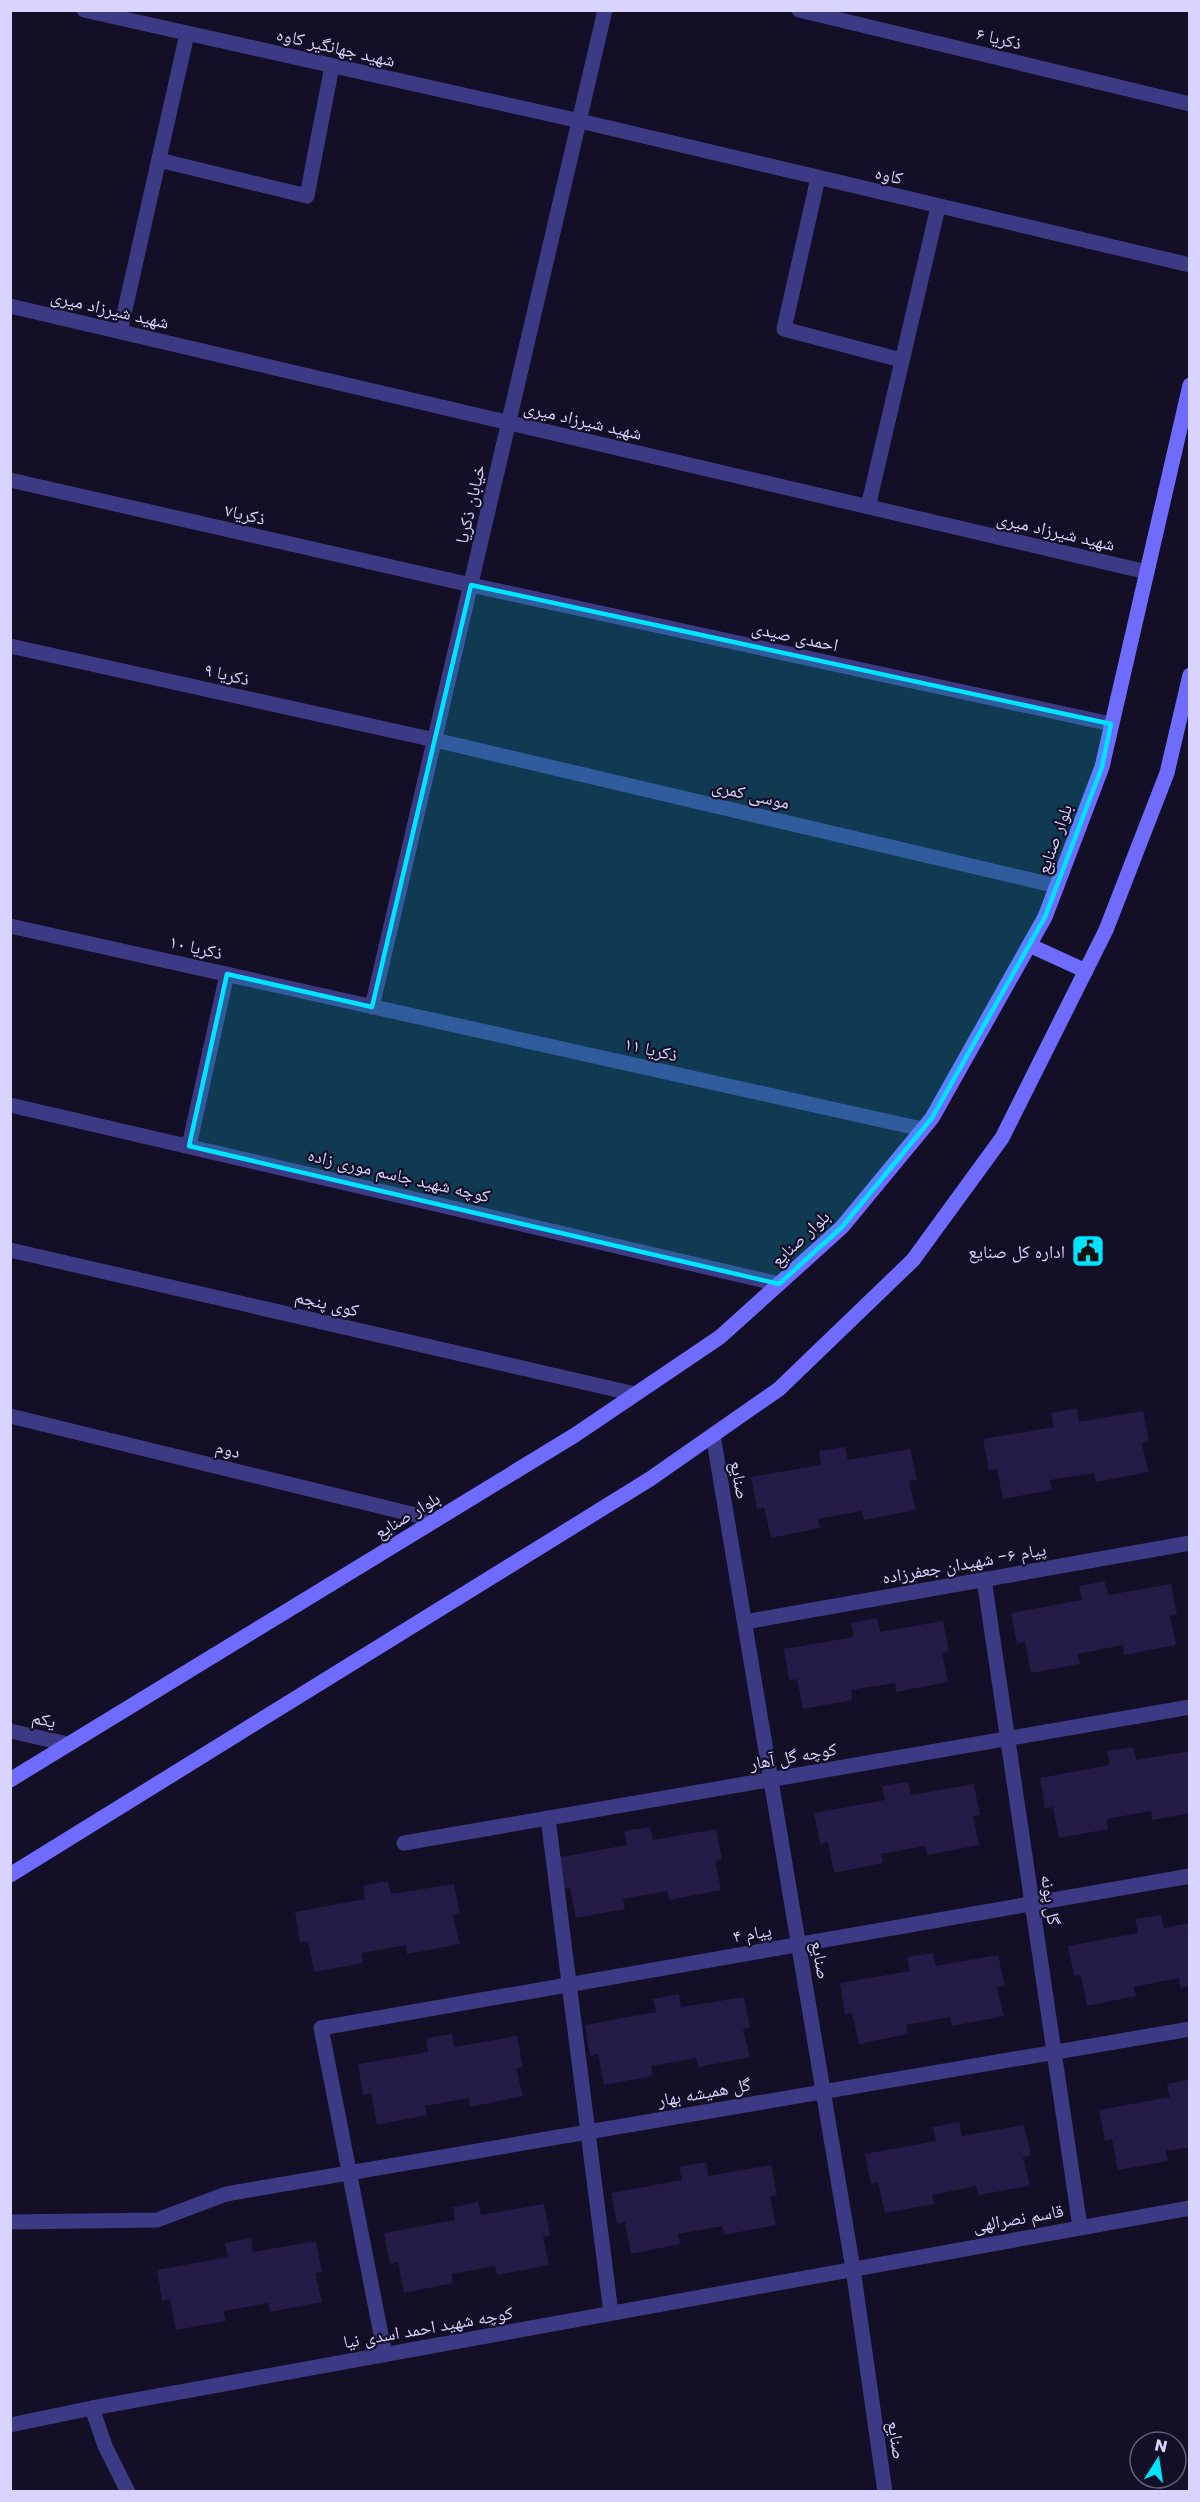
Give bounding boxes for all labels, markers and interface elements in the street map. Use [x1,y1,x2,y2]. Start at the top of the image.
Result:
street label: شهید جهانگیر کاوه [274,21,398,73]
street label: ذکریا ۶ [974,21,1024,55]
street label: کاوه [872,160,906,191]
street label: شهید شیرزاد میری [48,283,172,335]
street label: شهید شیرزاد میری [521,394,645,446]
street label: خیابان ذکریا [449,462,491,546]
street label: ذکریا۷ [222,497,268,531]
street label: شهید شیرزاد میری [994,505,1118,557]
street label: احمدی صیدی [749,615,841,657]
street label: ذکریا ۹ [202,657,252,691]
street label: موسی کمری [710,773,792,815]
street label: بلوار صنایع [1030,801,1078,877]
street label: ذکریا ۱۰ [167,929,225,965]
street label: ذکریا ۱۱ [622,1031,680,1067]
street label: کوچه شهید جاسم موری زاده [305,1142,493,1208]
street label: بلوار صنایع [765,1204,835,1272]
public building icon: اداره کل صنایع [1070,1233,1106,1269]
place label: اداره کل صنایع [968,1239,1065,1264]
street label: کوی پنجم [293,1284,362,1323]
street label: دوم [213,1434,243,1464]
street label: صنایع [724,1459,756,1501]
street label: بلوار صنایع [369,1486,445,1544]
street label: پیام ۶- شهیدان جعفرزاده [880,1536,1048,1590]
street label: یکم [30,1704,58,1734]
street label: کوچه گل آهار [746,1736,839,1776]
street label: گل پونه [1035,1873,1067,1927]
street label: پیام ۴ [731,1917,773,1949]
street label: صنایع [805,1939,837,1981]
street label: گل همیشه بهار [654,2071,753,2113]
street label: قاسم نصرالهی [971,2198,1065,2238]
street label: کوچه شهید احمد اسدی نیا [341,2300,515,2354]
street label: صنایع [882,2419,912,2461]
north arrow [1128,2430,1188,2490]
text: N [1153,2433,1169,2458]

